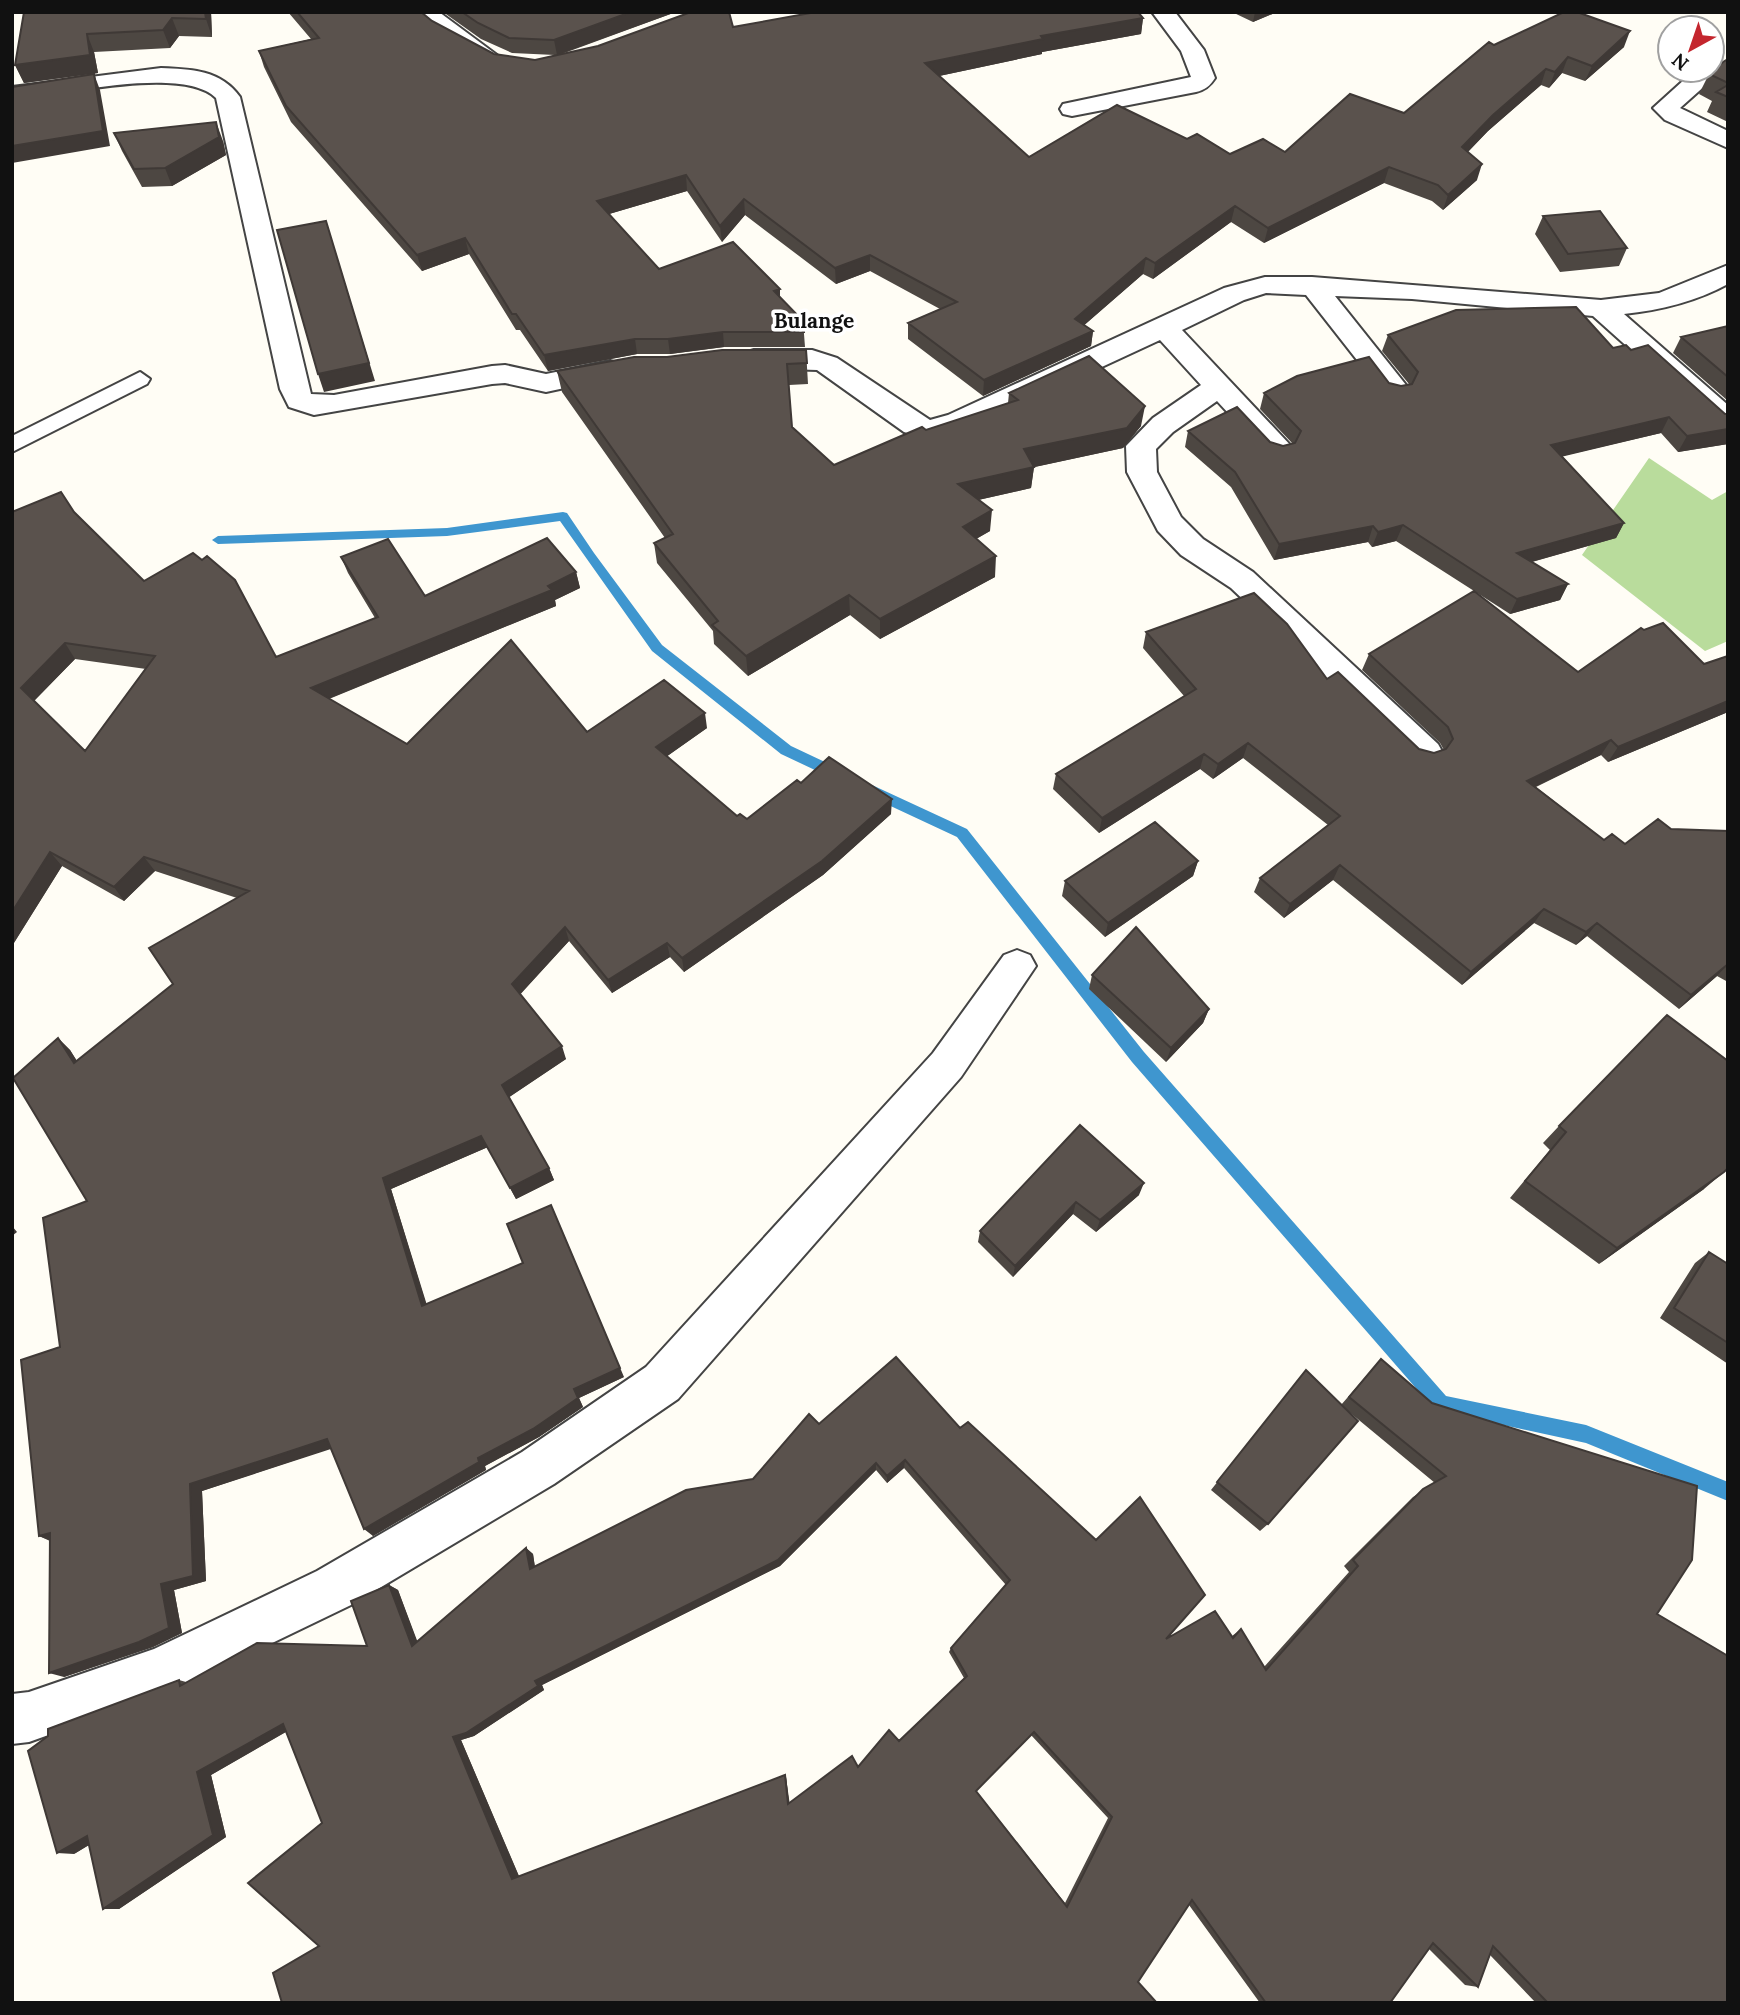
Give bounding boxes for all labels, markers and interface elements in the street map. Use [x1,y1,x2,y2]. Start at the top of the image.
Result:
north arrow [1656,14,1726,84]
text: N [1666,48,1693,76]
district label: Bulange [774,307,854,334]

